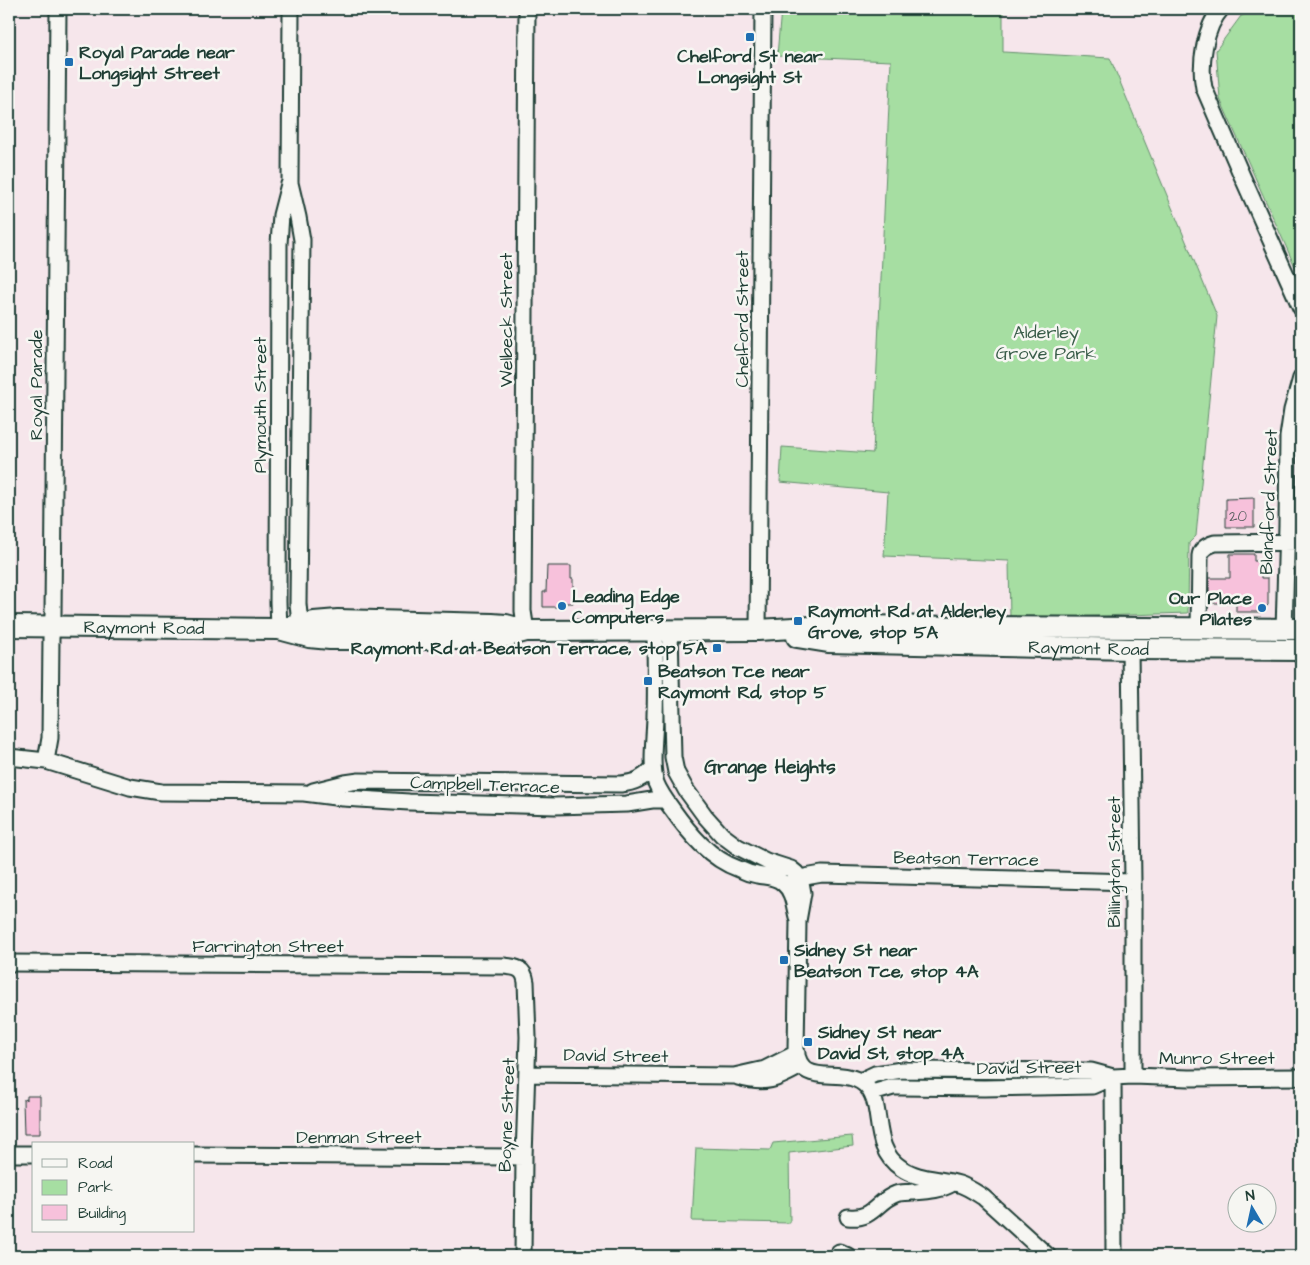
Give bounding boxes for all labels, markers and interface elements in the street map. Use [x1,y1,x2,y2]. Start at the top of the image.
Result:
marker: Chelford St near Longsight St [744,31,756,43]
place label: Royal Parade near Longsight Street [79,40,235,87]
place label: Chelford St near Longsight St [677,44,823,91]
marker: Royal Parade near Longsight Street [63,56,75,68]
street label: Chelford Street [730,250,755,387]
street label: Welbeck Street [494,252,519,387]
park label: Alderley Grove Park [996,320,1096,366]
street label: Royal Parade [24,329,50,440]
street label: Plymouth Street [248,336,274,473]
street label: Blandford Street [1254,428,1284,575]
house number: 20 [1229,506,1248,527]
place label: Leading Edge Computers [572,584,680,630]
place label: Our Place Pilates [1169,586,1252,632]
place label: Raymont Rd at Alderley Grove, stop 5A [808,599,1006,645]
marker: Leading Edge Computers [556,600,568,612]
marker: Our Place Pilates [1256,602,1268,614]
street label: Raymont Road [83,614,205,641]
marker: Raymont Rd at Alderley Grove, stop 5A [792,615,804,627]
street label: Raymont Road [1028,634,1149,662]
place label: Raymont Rd at Beatson Terrace, stop 5A [351,636,707,662]
marker: Raymont Rd at Beatson Terrace, stop 5A [711,642,723,654]
place label: Beatson Tce near Raymont Rd, stop 5 [658,659,827,706]
marker: Beatson Tce near Raymont Rd, stop 5 [642,675,654,687]
district label: Grange Heights [704,754,836,782]
street label: Campbell Terrace [410,770,561,800]
street label: Billington Street [1102,796,1128,928]
street label: Beatson Terrace [893,845,1039,873]
street label: Farrington Street [192,934,345,960]
place label: Sidney St near Beatson Tce, stop 4A [793,938,979,984]
marker: Sidney St near Beatson Tce, stop 4A [778,954,790,966]
place label: Sidney St near David St, stop 4A [817,1020,964,1066]
marker: Sidney St near David St, stop 4A [802,1036,814,1048]
street label: David Street [563,1043,669,1069]
street label: Munro Street [1159,1046,1276,1071]
street label: David Street [976,1055,1082,1081]
street label: Boyne Street [493,1057,523,1173]
street label: Denman Street [296,1125,422,1150]
legend [32,1142,195,1232]
text: Road [78,1153,113,1174]
text: Park [78,1177,113,1198]
north arrow [1228,1182,1278,1232]
text: N [1244,1186,1256,1207]
text: Building [78,1203,126,1225]

